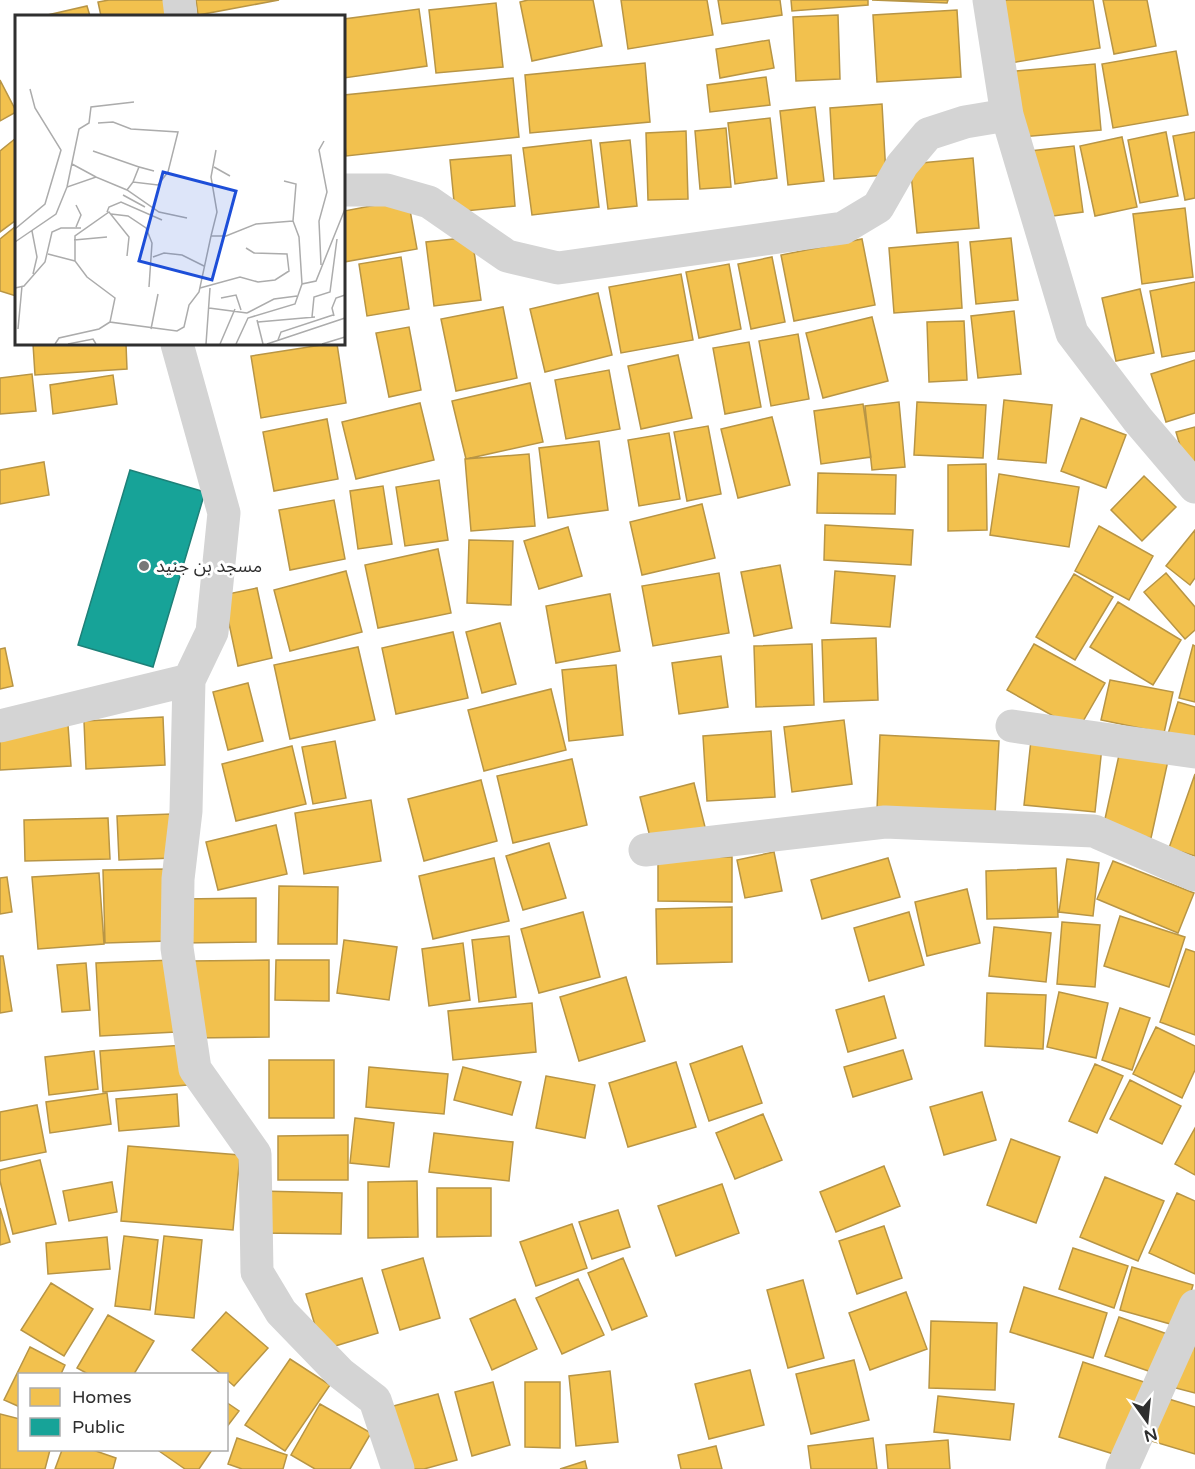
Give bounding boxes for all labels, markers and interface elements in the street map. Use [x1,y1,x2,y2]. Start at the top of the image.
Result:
inset map [15,15,345,345]
place label: مسجد بن جنيد [156,555,262,577]
marker: مسجد بن جنيد [137,559,151,573]
legend [18,1373,228,1451]
text: Homes [72,1386,132,1408]
north arrow [1117,1391,1177,1451]
text: Public [72,1416,125,1438]
text: N [1142,1423,1159,1446]

